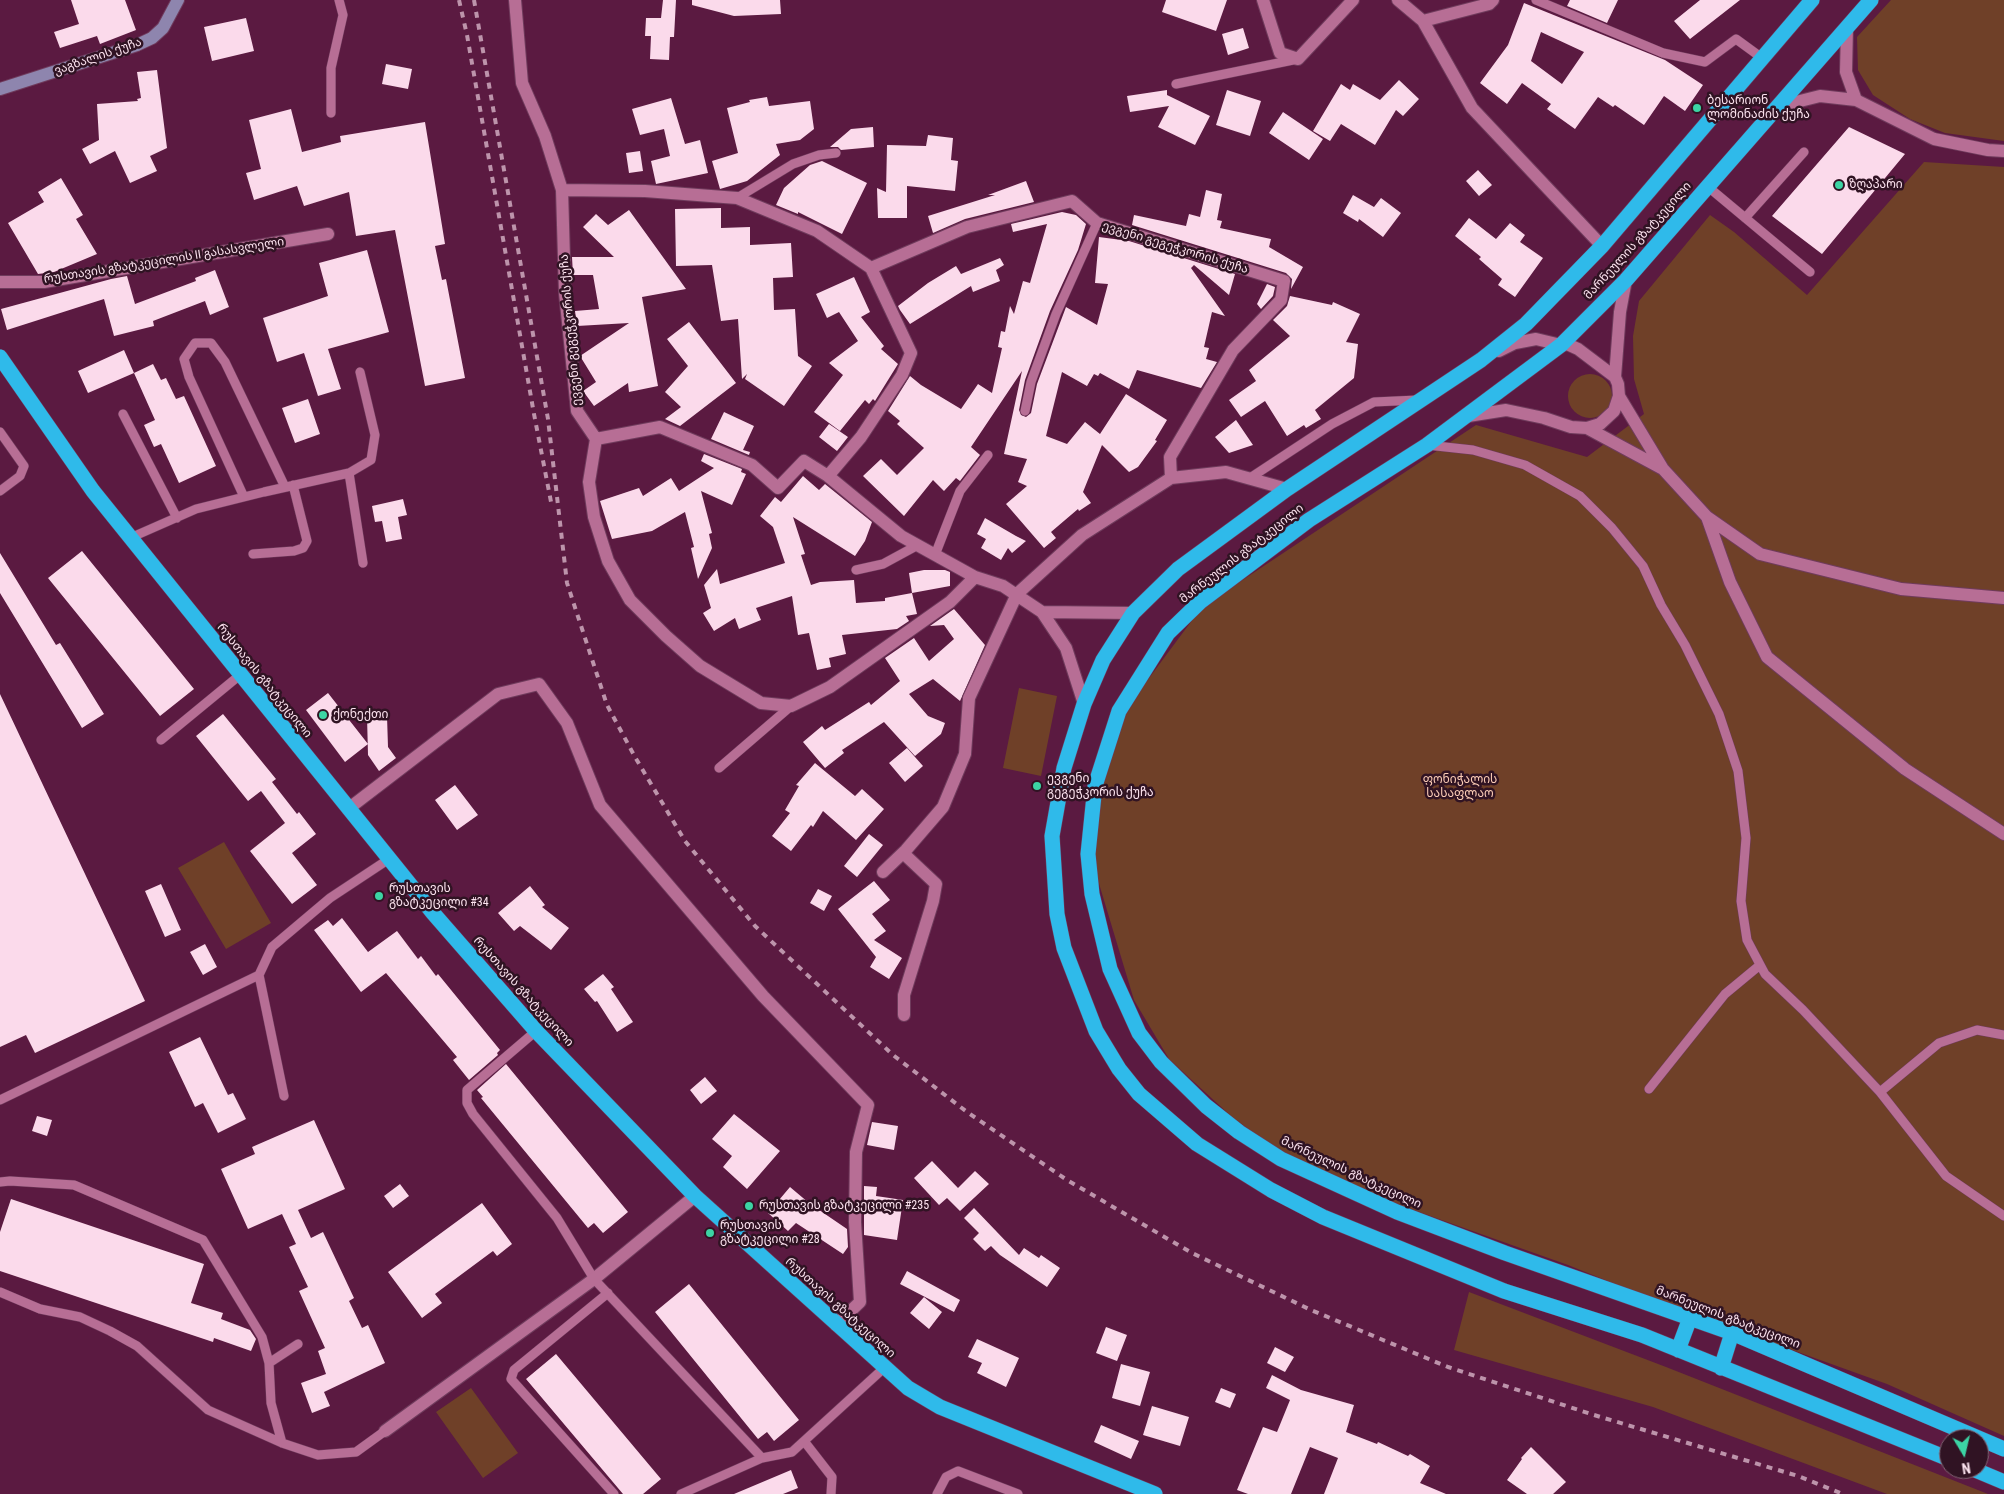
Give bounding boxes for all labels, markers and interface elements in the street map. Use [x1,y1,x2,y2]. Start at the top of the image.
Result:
street label: ვაგზალის ქუჩა [52,35,144,79]
place label: ბესარიონ ლომინაძის ქუჩა [1707,94,1810,122]
marker: ბესარიონ ლომინაძის ქუჩა [1691,102,1703,114]
place label: ზღაპარი [1849,178,1903,192]
street label: მარნეულის გზატკეცილი [1581,179,1695,303]
marker: ზღაპარი [1833,179,1845,191]
street label: ევგენი გეგეჭკორის ქუჩა [1100,219,1250,277]
street label: რუსთავის გზატკეცილის II გასასვლელი [43,235,285,287]
street label: ევგენი გეგეჭკორის ქუჩა [557,254,585,406]
street label: მარნეულის გზატკეცილი [1177,501,1307,607]
street label: რუსთავის გზატკეცილი [213,621,315,741]
place label: ქონექთი [333,708,388,722]
marker: ქონექთი [317,709,329,721]
place label: ევგენი გეგეჭკორის ქუჩა [1047,772,1154,800]
park label: ფონიჭალის სასაფლაო [1423,773,1497,801]
marker: ევგენი გეგეჭკორის ქუჩა [1031,780,1043,792]
place label: რუსთავის გზატკეცილი #34 [389,882,489,910]
marker: რუსთავის გზატკეცილი #34 [373,890,385,902]
street label: რუსთავის გზატკეცილი [470,934,576,1050]
street label: მარნეულის გზატკეცილი [1278,1134,1424,1212]
place label: რუსთავის გზატკეცილი #235 [759,1199,929,1213]
marker: რუსთავის გზატკეცილი #235 [743,1200,755,1212]
place label: რუსთავის გზატკეცილი #28 [720,1219,820,1247]
marker: რუსთავის გზატკეცილი #28 [704,1227,716,1239]
street label: რუსთავის გზატკეცილი [782,1255,898,1361]
street label: მარნეულის გზატკეცილი [1654,1284,1802,1352]
north arrow [1939,1429,1989,1479]
text: N [1961,1459,1972,1476]

